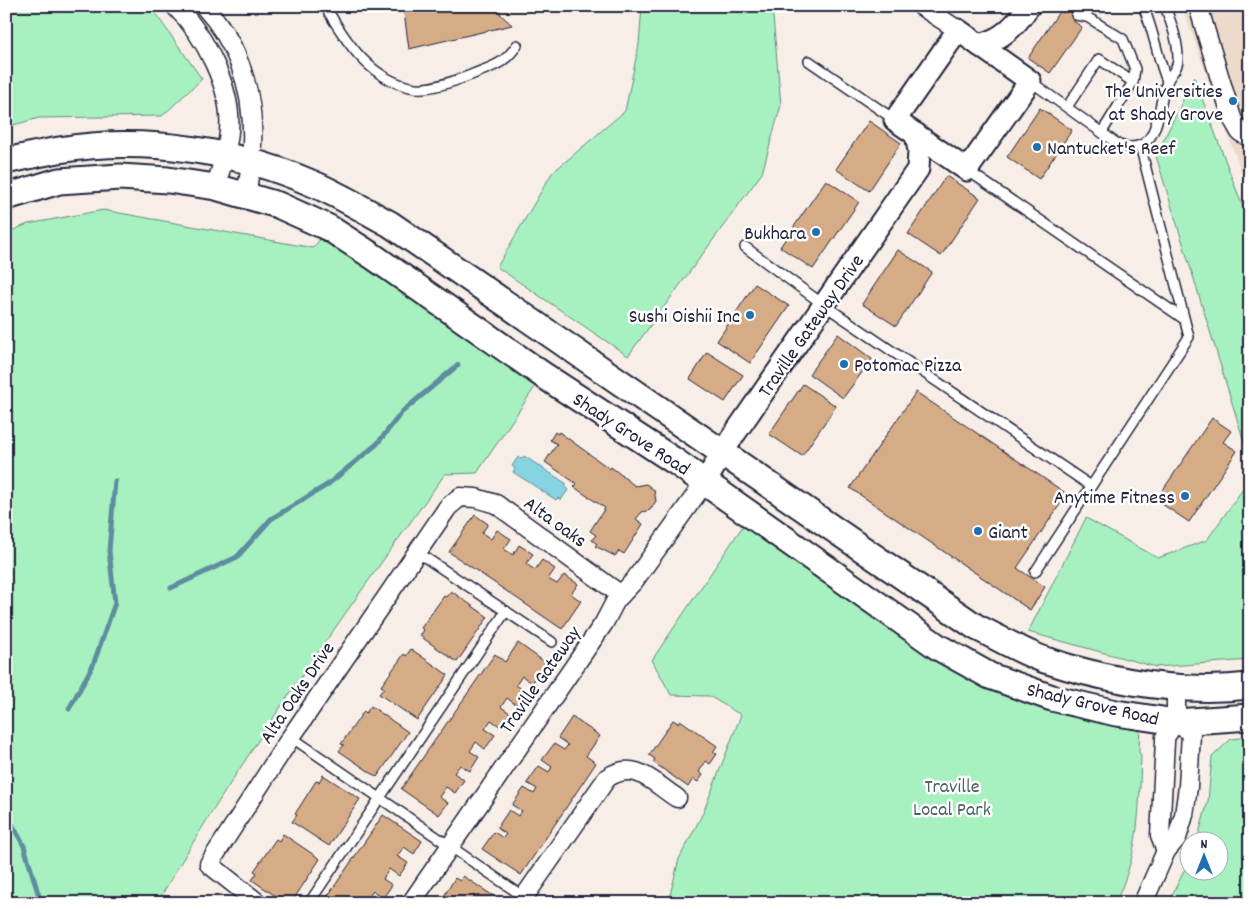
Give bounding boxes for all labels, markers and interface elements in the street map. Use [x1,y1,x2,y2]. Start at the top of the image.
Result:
place label: The Universities at Shady Grove [1105,79,1223,130]
marker: The Universities at Shady Grove [1227,95,1239,107]
place label: Nantucket's Reef [1047,136,1176,164]
marker: Nantucket's Reef [1031,141,1043,153]
place label: Bukhara [744,221,807,249]
marker: Bukhara [810,226,822,238]
street label: Traville Gateway Drive [753,249,872,404]
place label: Sushi Oishii Inc [629,304,740,332]
marker: Sushi Oishii Inc [744,309,756,321]
place label: Potomac Pizza [854,353,962,381]
marker: Potomac Pizza [838,358,850,370]
street label: Shady Grove Road [566,387,695,484]
place label: Anytime Fitness [1054,485,1175,513]
marker: Anytime Fitness [1179,490,1191,502]
street label: Alta oaks [517,491,592,556]
place label: Giant [988,520,1028,548]
marker: Giant [972,525,984,537]
street label: Traville Gateway [494,620,589,740]
street label: Alta Oaks Drive [254,637,343,750]
street label: Shady Grove Road [1023,677,1161,735]
park label: Traville Local Park [913,774,991,825]
north arrow [1178,832,1228,882]
text: N [1201,835,1208,855]

